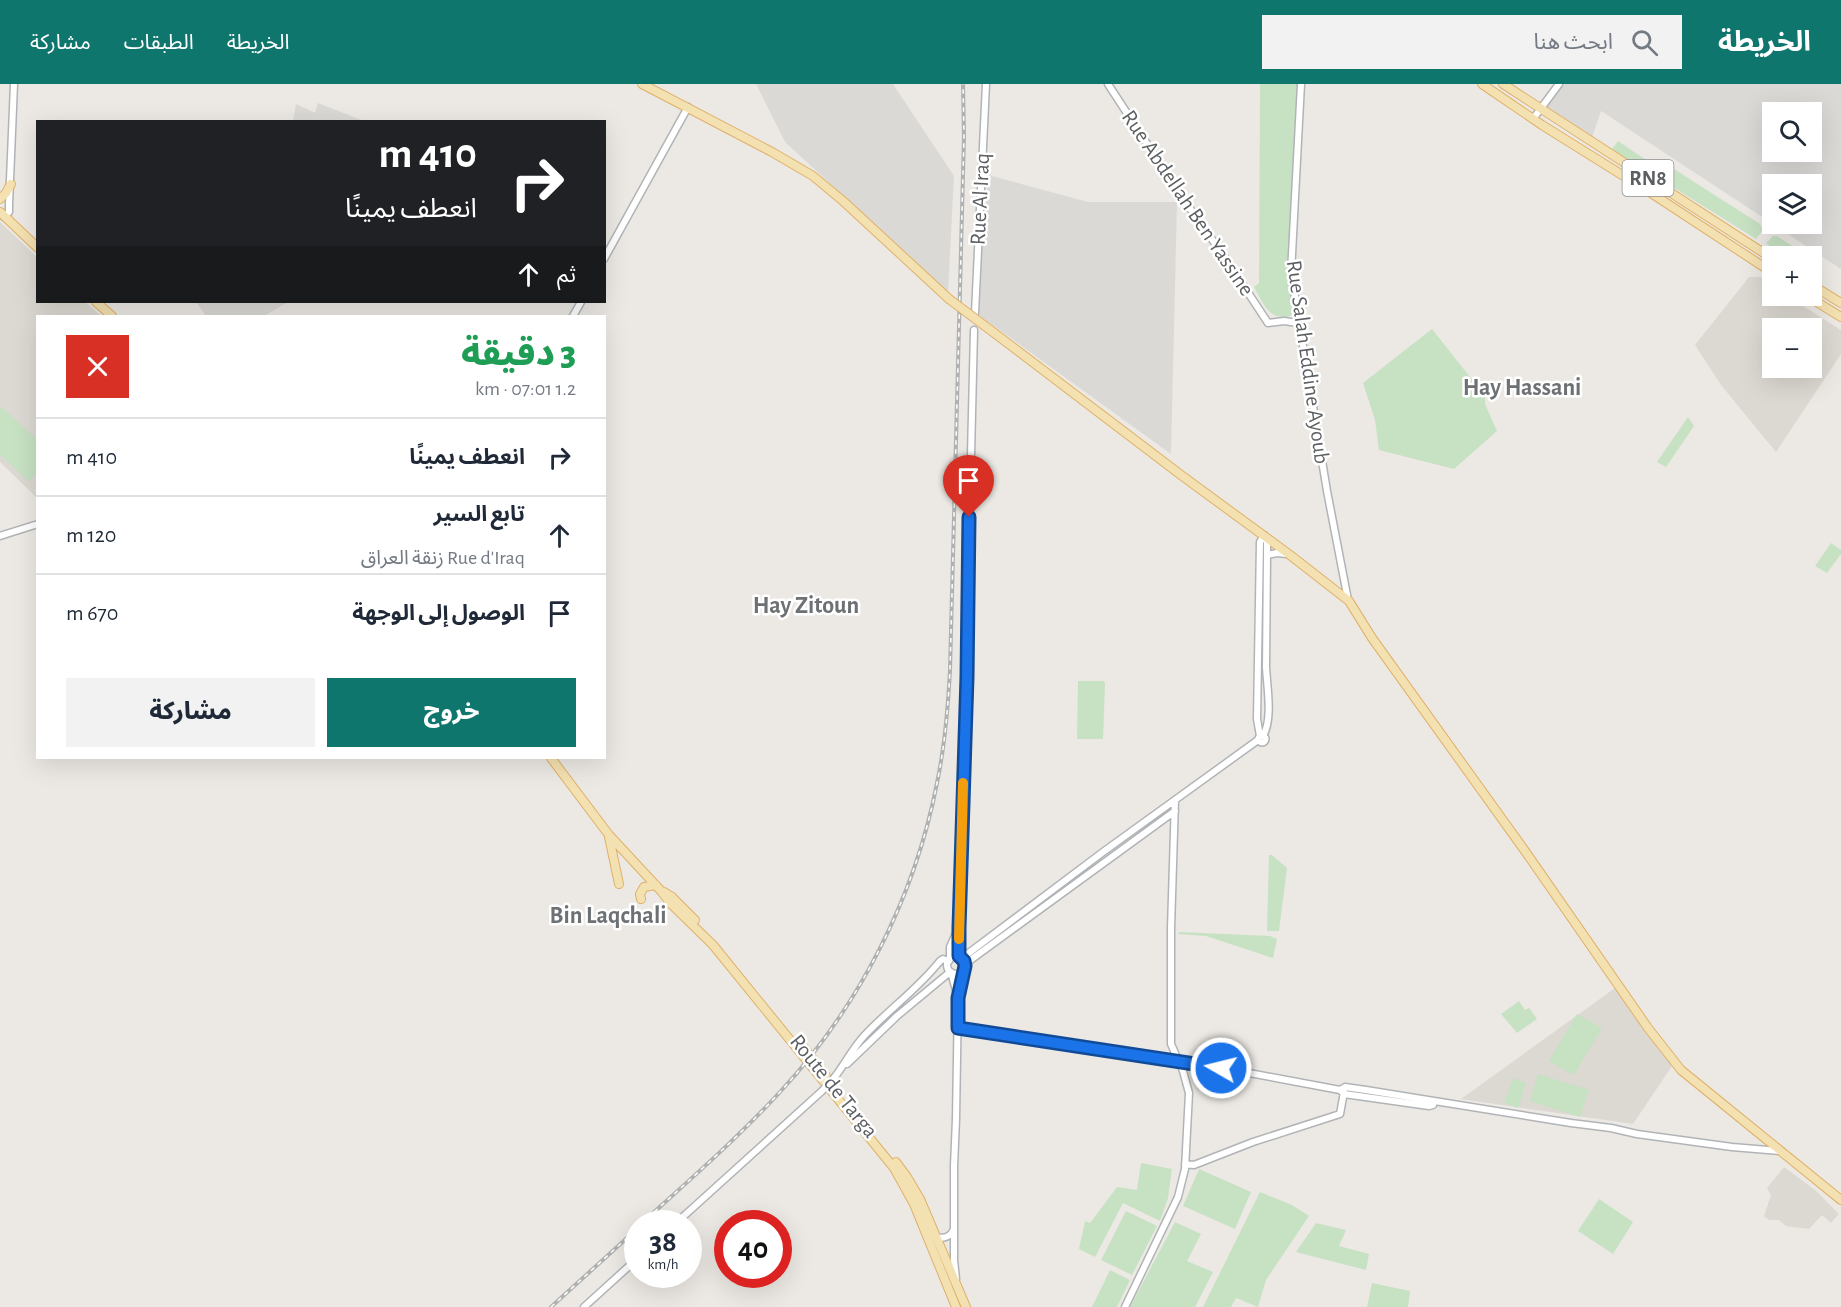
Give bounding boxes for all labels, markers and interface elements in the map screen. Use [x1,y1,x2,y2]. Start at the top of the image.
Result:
search box [1262,15,1682,69]
icon: search [1628,26,1661,59]
text: الخريطة [1718,29,1811,57]
text: ابحث هنا [1534,31,1613,53]
text: مشاركة [30,32,91,53]
text: الطبقات [124,32,194,53]
text: الخريطة [227,32,290,53]
map controls [1762,102,1822,378]
button: search [1762,102,1822,162]
street label: Rue Abdellah Ben Yassine [1118,106,1258,300]
text: 410 m [379,133,477,175]
icon: right [498,144,576,222]
street label: Rue Al Iraq [967,152,993,246]
road number: RN8 [1622,160,1674,196]
button: layers [1762,174,1822,234]
text: انعطف يمينًا [345,195,477,222]
button: + [1762,246,1822,306]
icon: ahead [512,258,545,291]
street label: Rue Salah Eddine Ayoub [1283,259,1333,465]
text: ثم [557,264,576,286]
button: − [1762,318,1822,378]
button: close [66,335,129,398]
text: 3 دقيقة [461,336,576,372]
district label: Hay Hassani [1463,376,1581,400]
text: 1.2 km · 07:01 [475,379,576,399]
icon: right [543,441,576,474]
text: 410 m [66,446,117,468]
text: انعطف يمينًا [409,446,525,468]
pin [943,455,994,517]
icon: arrive [952,464,985,497]
text: تابع السير [433,503,525,525]
icon: ahead [543,519,576,552]
text: 120 m [66,524,116,546]
text: Rue d'Iraq زنقة العراق [361,548,525,568]
district label: Hay Zitoun [753,594,859,618]
icon: arrive [543,597,576,630]
text: 670 m [66,602,118,624]
text: الوصول إلى الوجهة [352,602,525,624]
button: مشاركة [66,678,315,747]
button: خروج [327,678,576,747]
district label: Bin Laqchali [550,904,666,928]
street label: Route de Targa [786,1030,882,1142]
position arrow [1189,1036,1253,1100]
speed limit sign: 40 [714,1210,792,1288]
text: 38 [649,1227,677,1257]
text: km/h [648,1257,678,1272]

